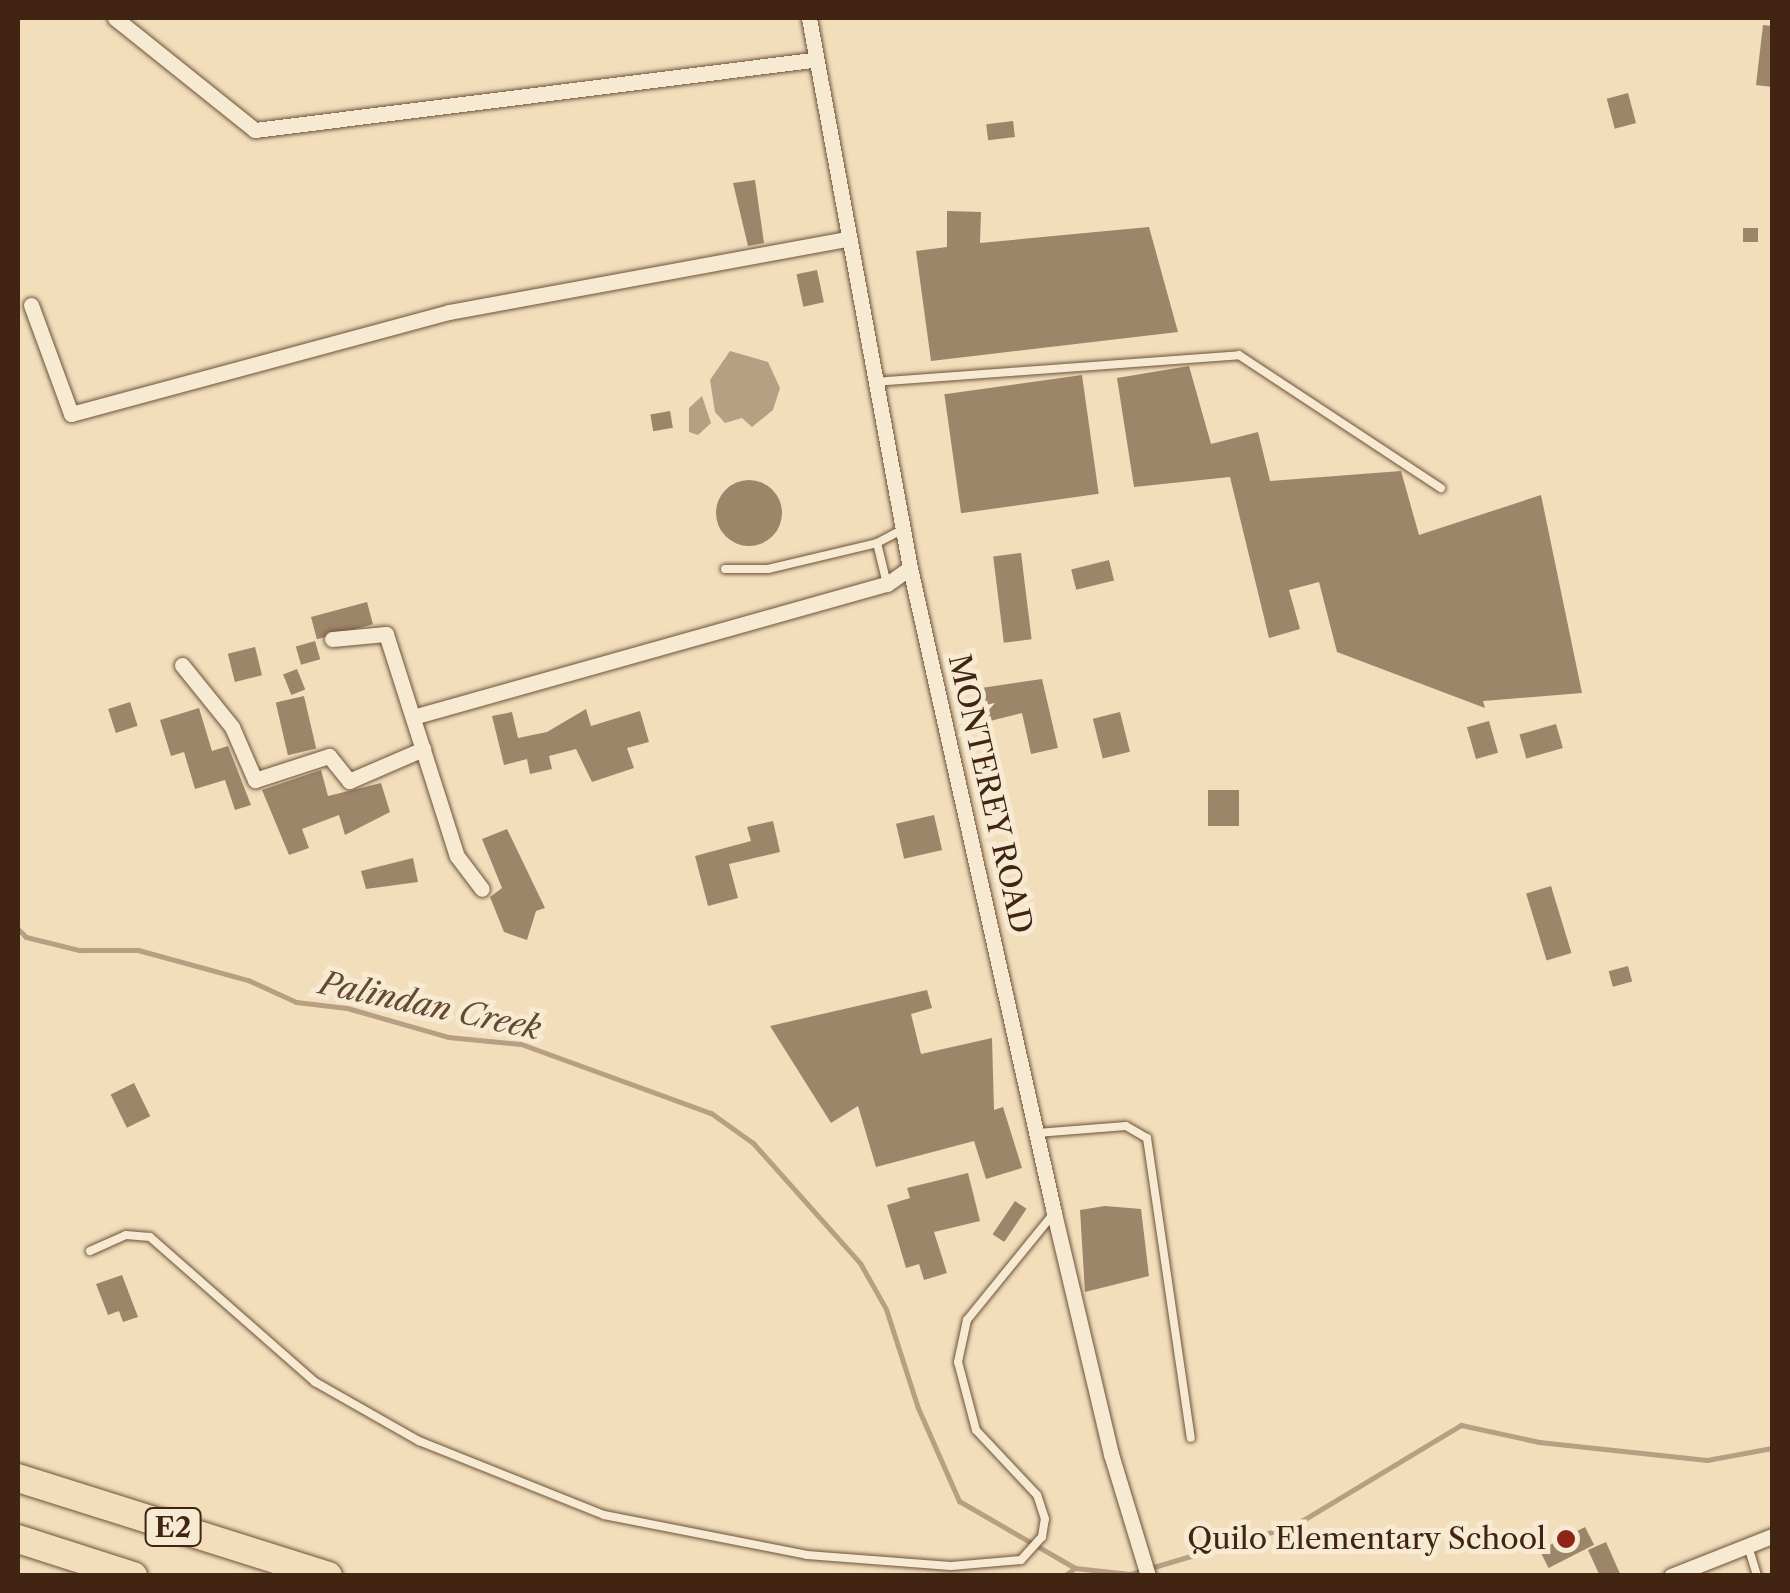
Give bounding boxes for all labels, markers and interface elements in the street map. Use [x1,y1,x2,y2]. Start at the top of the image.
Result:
street label: MONTEREY ROAD [940,650,1040,938]
water label: Palindan Creek [316,964,544,1048]
road number: E2 [143,1504,203,1550]
place label: Quilo Elementary School [1186,1521,1546,1557]
marker: Quilo Elementary School [1555,1528,1577,1550]

